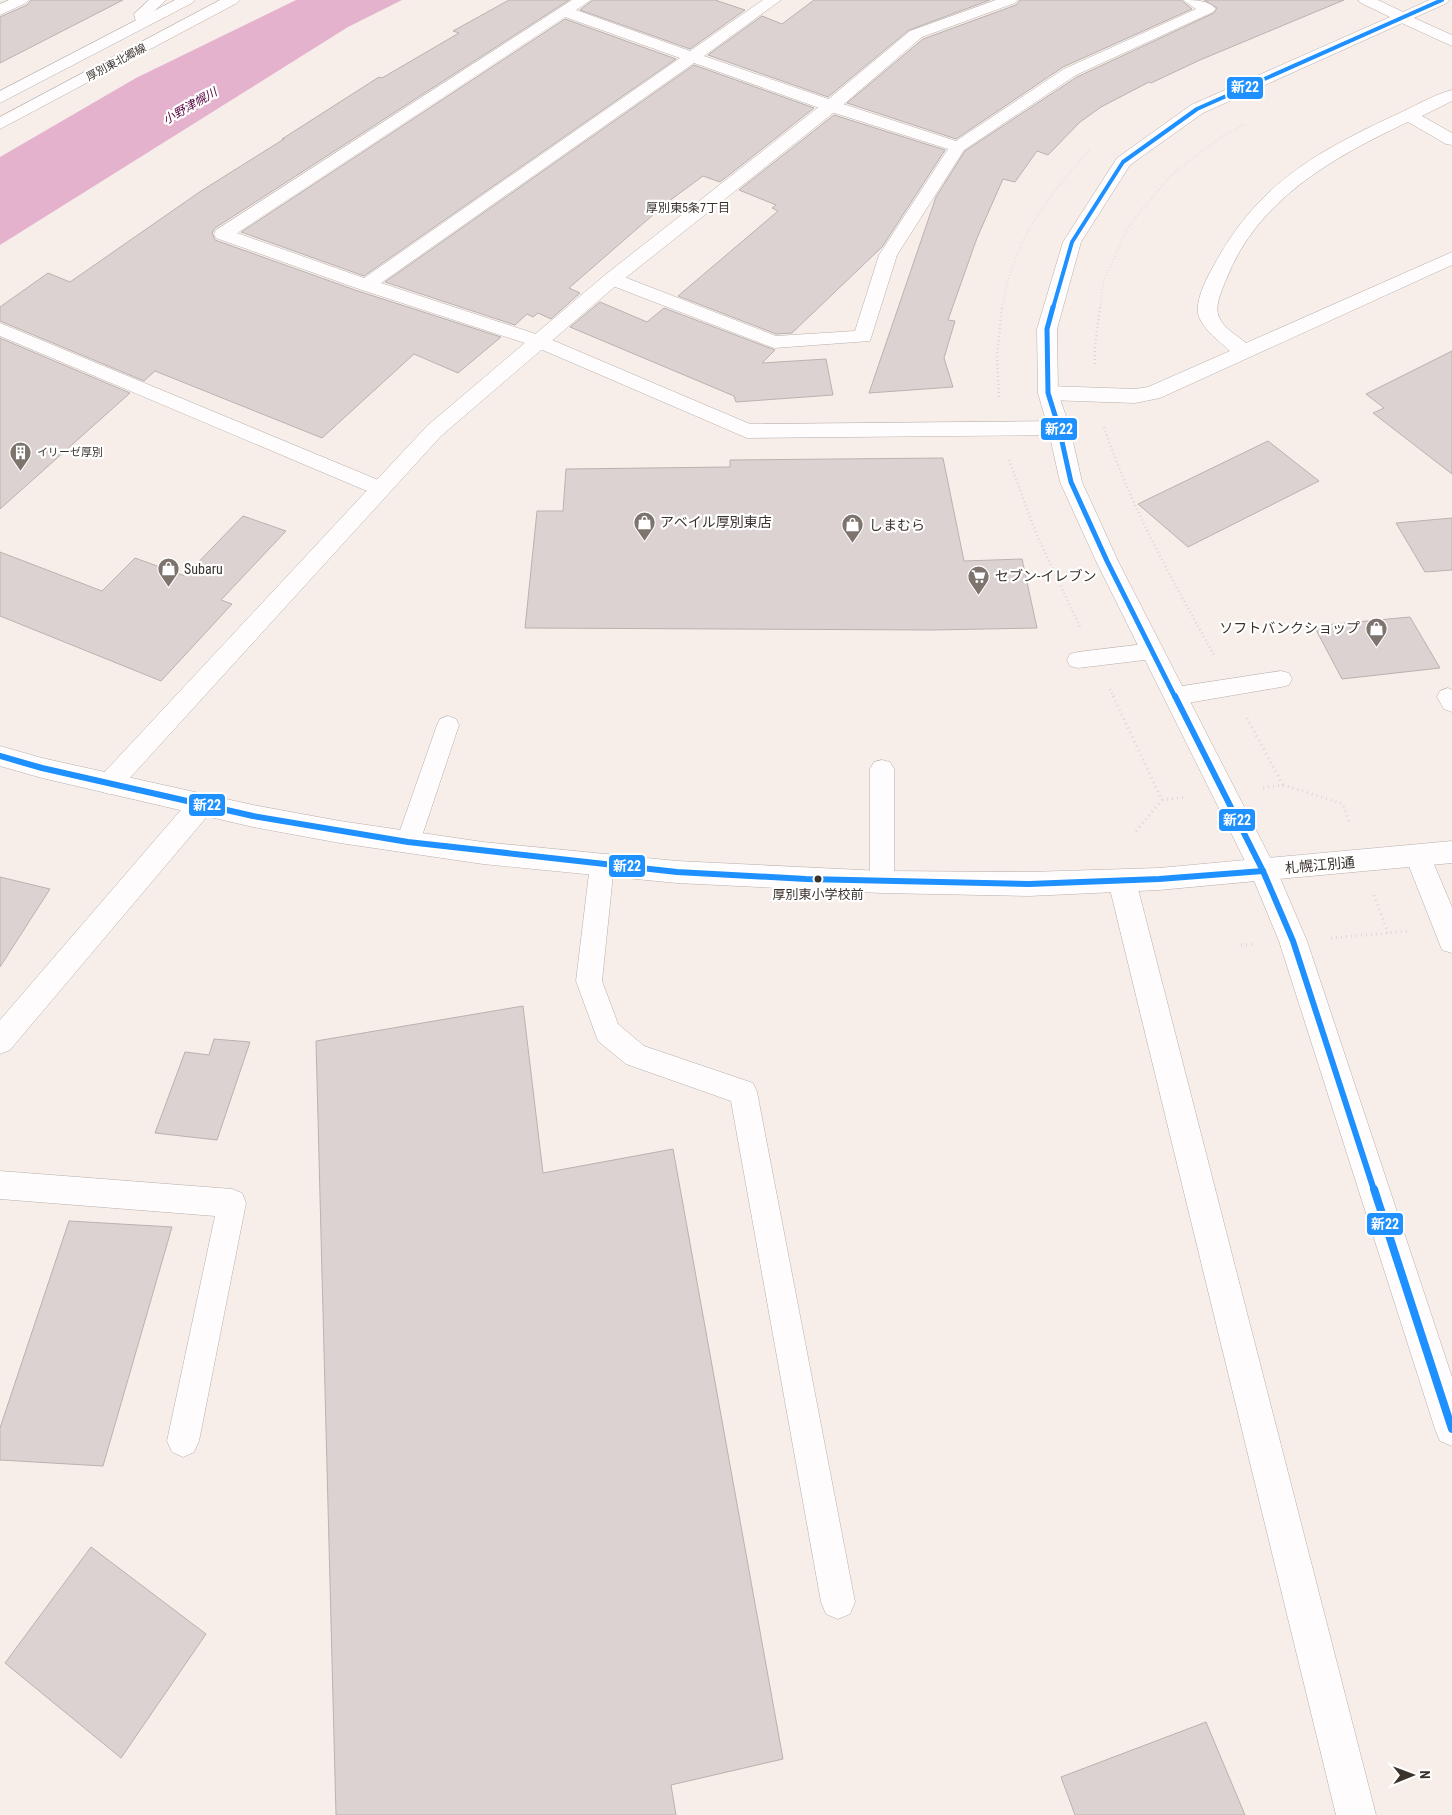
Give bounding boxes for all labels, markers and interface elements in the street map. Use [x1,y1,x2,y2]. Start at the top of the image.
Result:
street label: 厚別東北郷線 [84,41,148,84]
line badge: 新22 [1226,76,1264,100]
text: 新22 [1231,79,1259,95]
water label: 小野津幌川 [161,84,221,127]
district label: 厚別東5条7丁目 [646,201,730,215]
line badge: 新22 [1040,417,1078,441]
text: 新22 [1045,421,1073,437]
building icon: イリーゼ厚別 [9,440,33,471]
place label: イリーゼ厚別 [37,446,103,459]
shop icon: アベイル厚別東店 [632,510,656,541]
shop icon: しまむら [841,513,865,544]
place label: アベイル厚別東店 [660,514,772,530]
place label: しまむら [869,517,925,533]
shop icon: Subaru [156,557,180,588]
place label: Subaru [184,561,223,577]
supermarket icon: セブン-イレブン [967,564,991,595]
place label: セブン-イレブン [995,568,1096,584]
shop icon: ソフトバンクショップ [1364,616,1388,647]
place label: ソフトバンクショップ [1219,620,1360,636]
line badge: 新22 [188,793,226,817]
text: 新22 [193,797,221,813]
line badge: 新22 [1218,808,1256,832]
text: 新22 [1223,812,1251,828]
line badge: 新22 [608,854,646,878]
street label: 札幌江別通 [1284,854,1356,876]
text: 新22 [613,858,641,874]
marker: 厚別東小学校前 [813,874,823,884]
place label: 厚別東小学校前 [772,887,864,902]
line badge: 新22 [1366,1212,1404,1236]
text: 新22 [1371,1216,1399,1232]
north arrow [1387,1750,1437,1800]
text: N [1417,1770,1433,1779]

